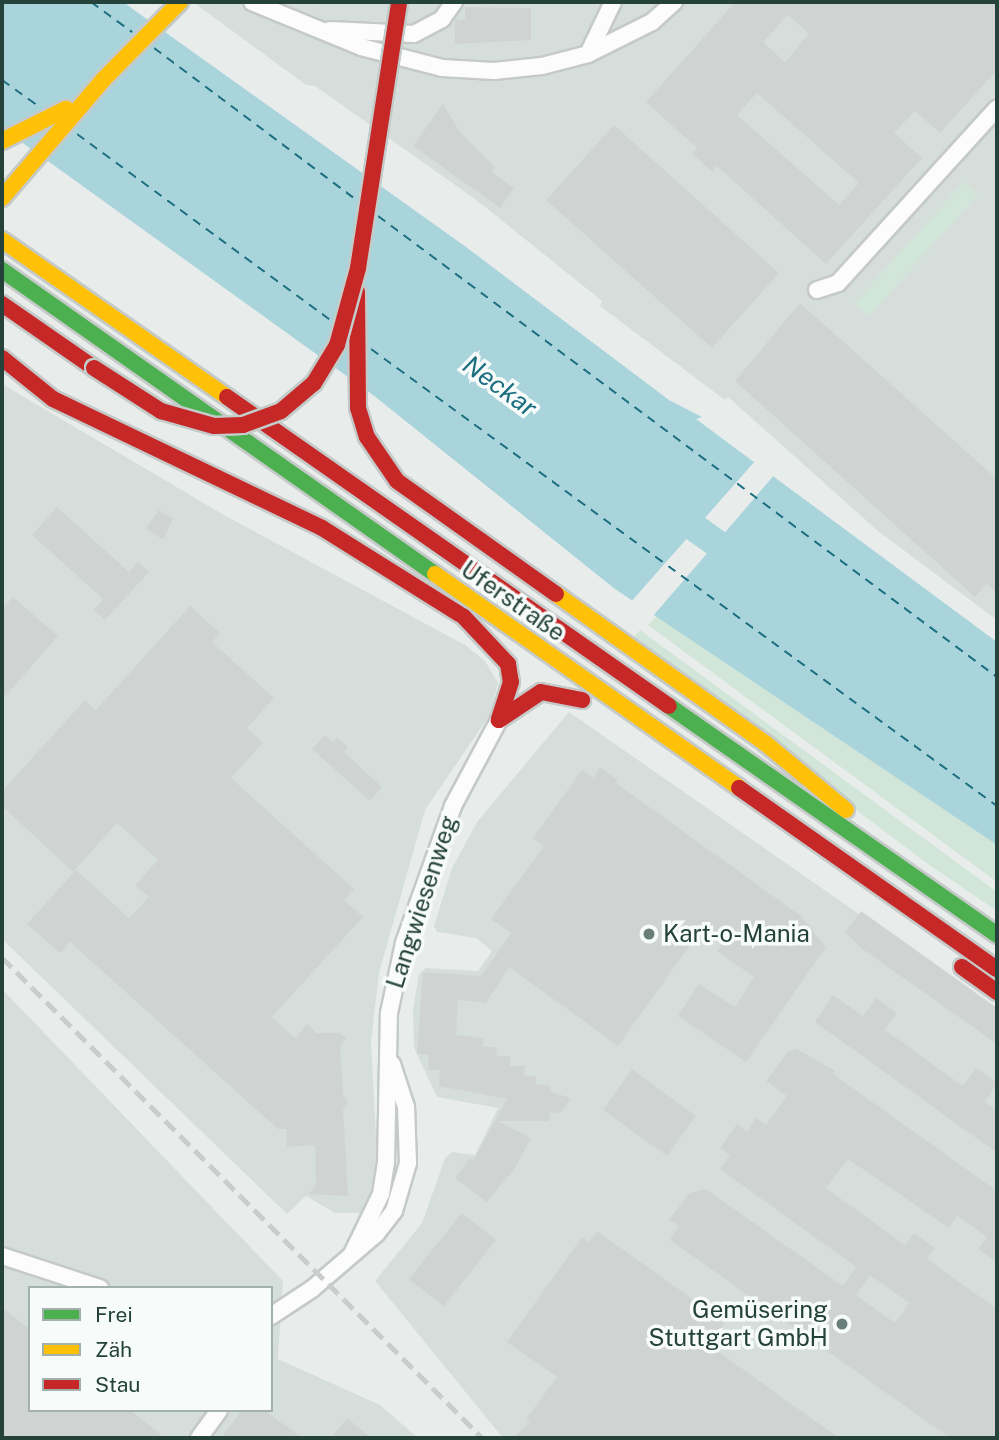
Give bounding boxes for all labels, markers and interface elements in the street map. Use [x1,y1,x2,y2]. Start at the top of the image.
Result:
water label: Neckar [457,349,543,423]
street label: Uferstraße [455,555,571,647]
street label: Langwiesenweg [381,812,463,992]
place label: Kart-o-Mania [663,920,810,948]
marker: Kart-o-Mania [641,926,657,942]
legend [28,1286,273,1412]
place label: Gemüsering Stuttgart GmbH [649,1296,828,1352]
text: Frei [95,1302,133,1327]
marker: Gemüsering Stuttgart GmbH [834,1316,850,1332]
text: Zäh [95,1337,132,1362]
text: Stau [95,1372,141,1397]

